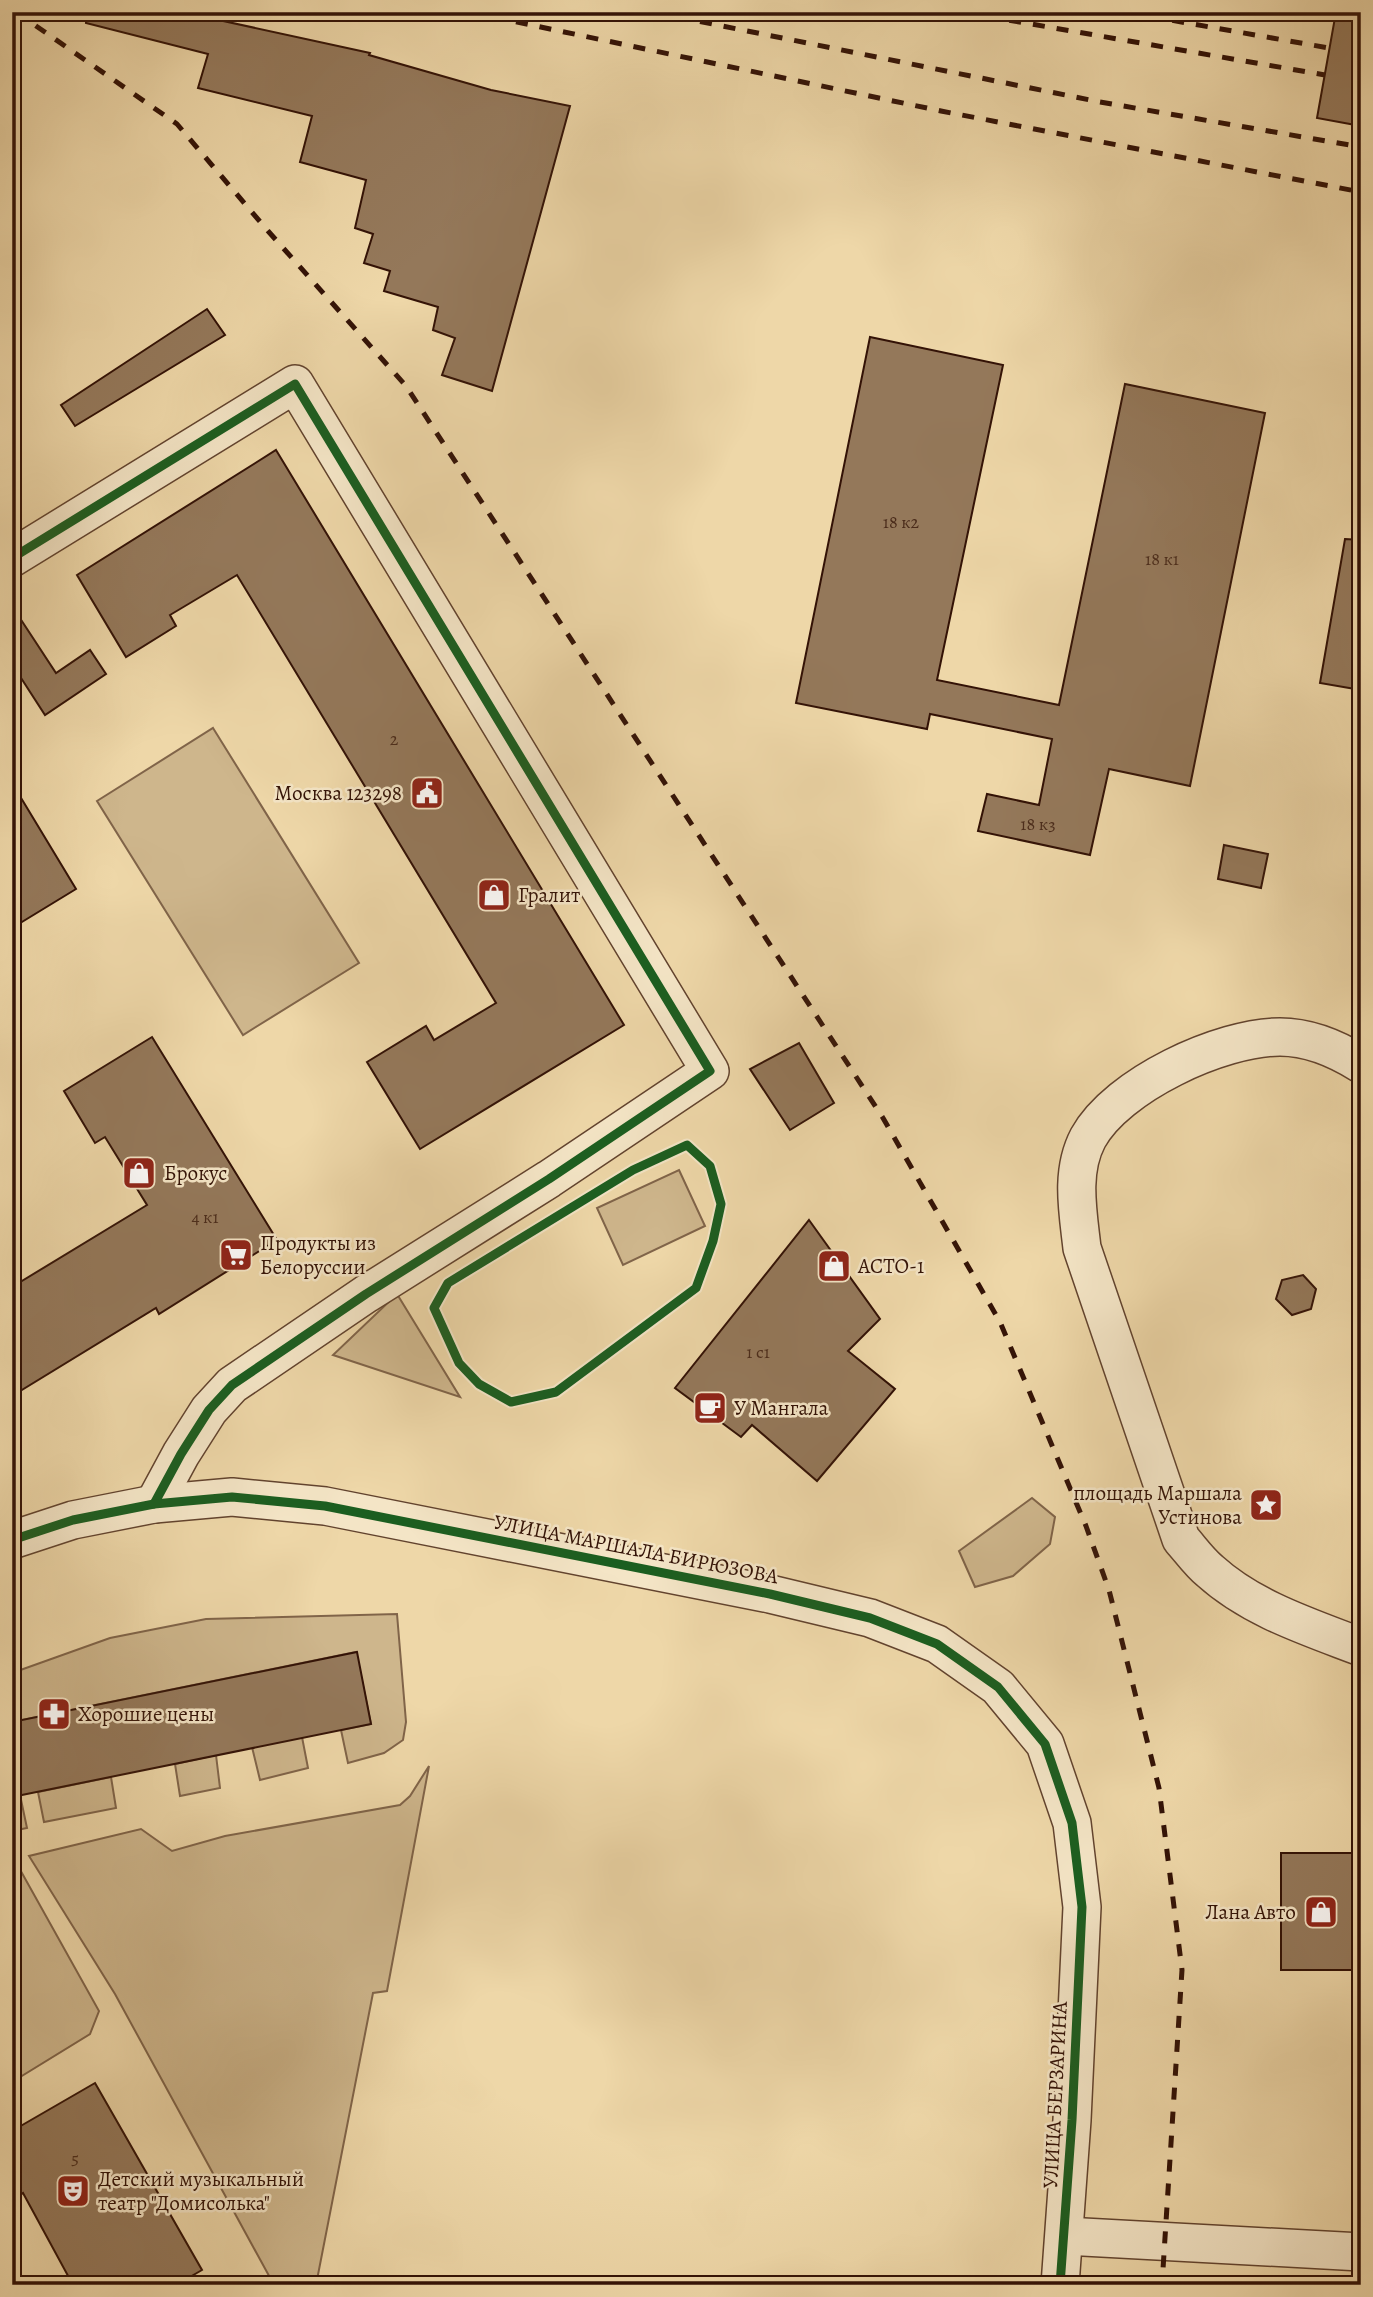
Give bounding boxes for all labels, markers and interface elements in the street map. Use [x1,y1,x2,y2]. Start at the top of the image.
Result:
house number: 18 к2 [883,510,920,534]
house number: 18 к1 [1145,547,1179,571]
house number: 2 [390,727,399,751]
public building icon: Москва 123298 [408,774,446,812]
place label: Москва 123298 [275,779,402,807]
house number: 18 к3 [1020,812,1056,836]
shop icon: Гралит [475,876,513,914]
place label: Гралит [518,881,580,909]
shop icon: Брокус [120,1154,158,1192]
place label: Брокус [164,1159,227,1187]
house number: 4 к1 [191,1205,219,1229]
place label: Продукты из Белоруссии [260,1229,376,1281]
supermarket icon: Продукты из Белоруссии [217,1236,255,1274]
shop icon: АСТО-1 [815,1247,853,1285]
place label: АСТО-1 [857,1252,924,1280]
house number: 1 с1 [746,1340,770,1364]
cafe icon: У Мангала [691,1389,729,1427]
place label: У Мангала [734,1394,829,1422]
place label: площадь Маршала Устинова [1073,1479,1242,1531]
place icon: площадь Маршала Устинова [1247,1486,1285,1524]
street label: УЛИЦА МАРШАЛА БИРЮЗОВА [491,1508,781,1590]
pharmacy icon: Хорошие цены [35,1695,73,1733]
place label: Хорошие цены [78,1700,214,1728]
shop icon: Лана Авто [1302,1893,1340,1931]
place label: Лана Авто [1205,1898,1296,1926]
street label: УЛИЦА БЕРЗАРИНА [1036,2000,1074,2189]
house number: 5 [71,2146,79,2170]
place label: Детский музыкальный театр "Домисолька" [98,2165,304,2217]
theatre icon: Детский музыкальный театр "Домисолька" [54,2172,92,2210]

